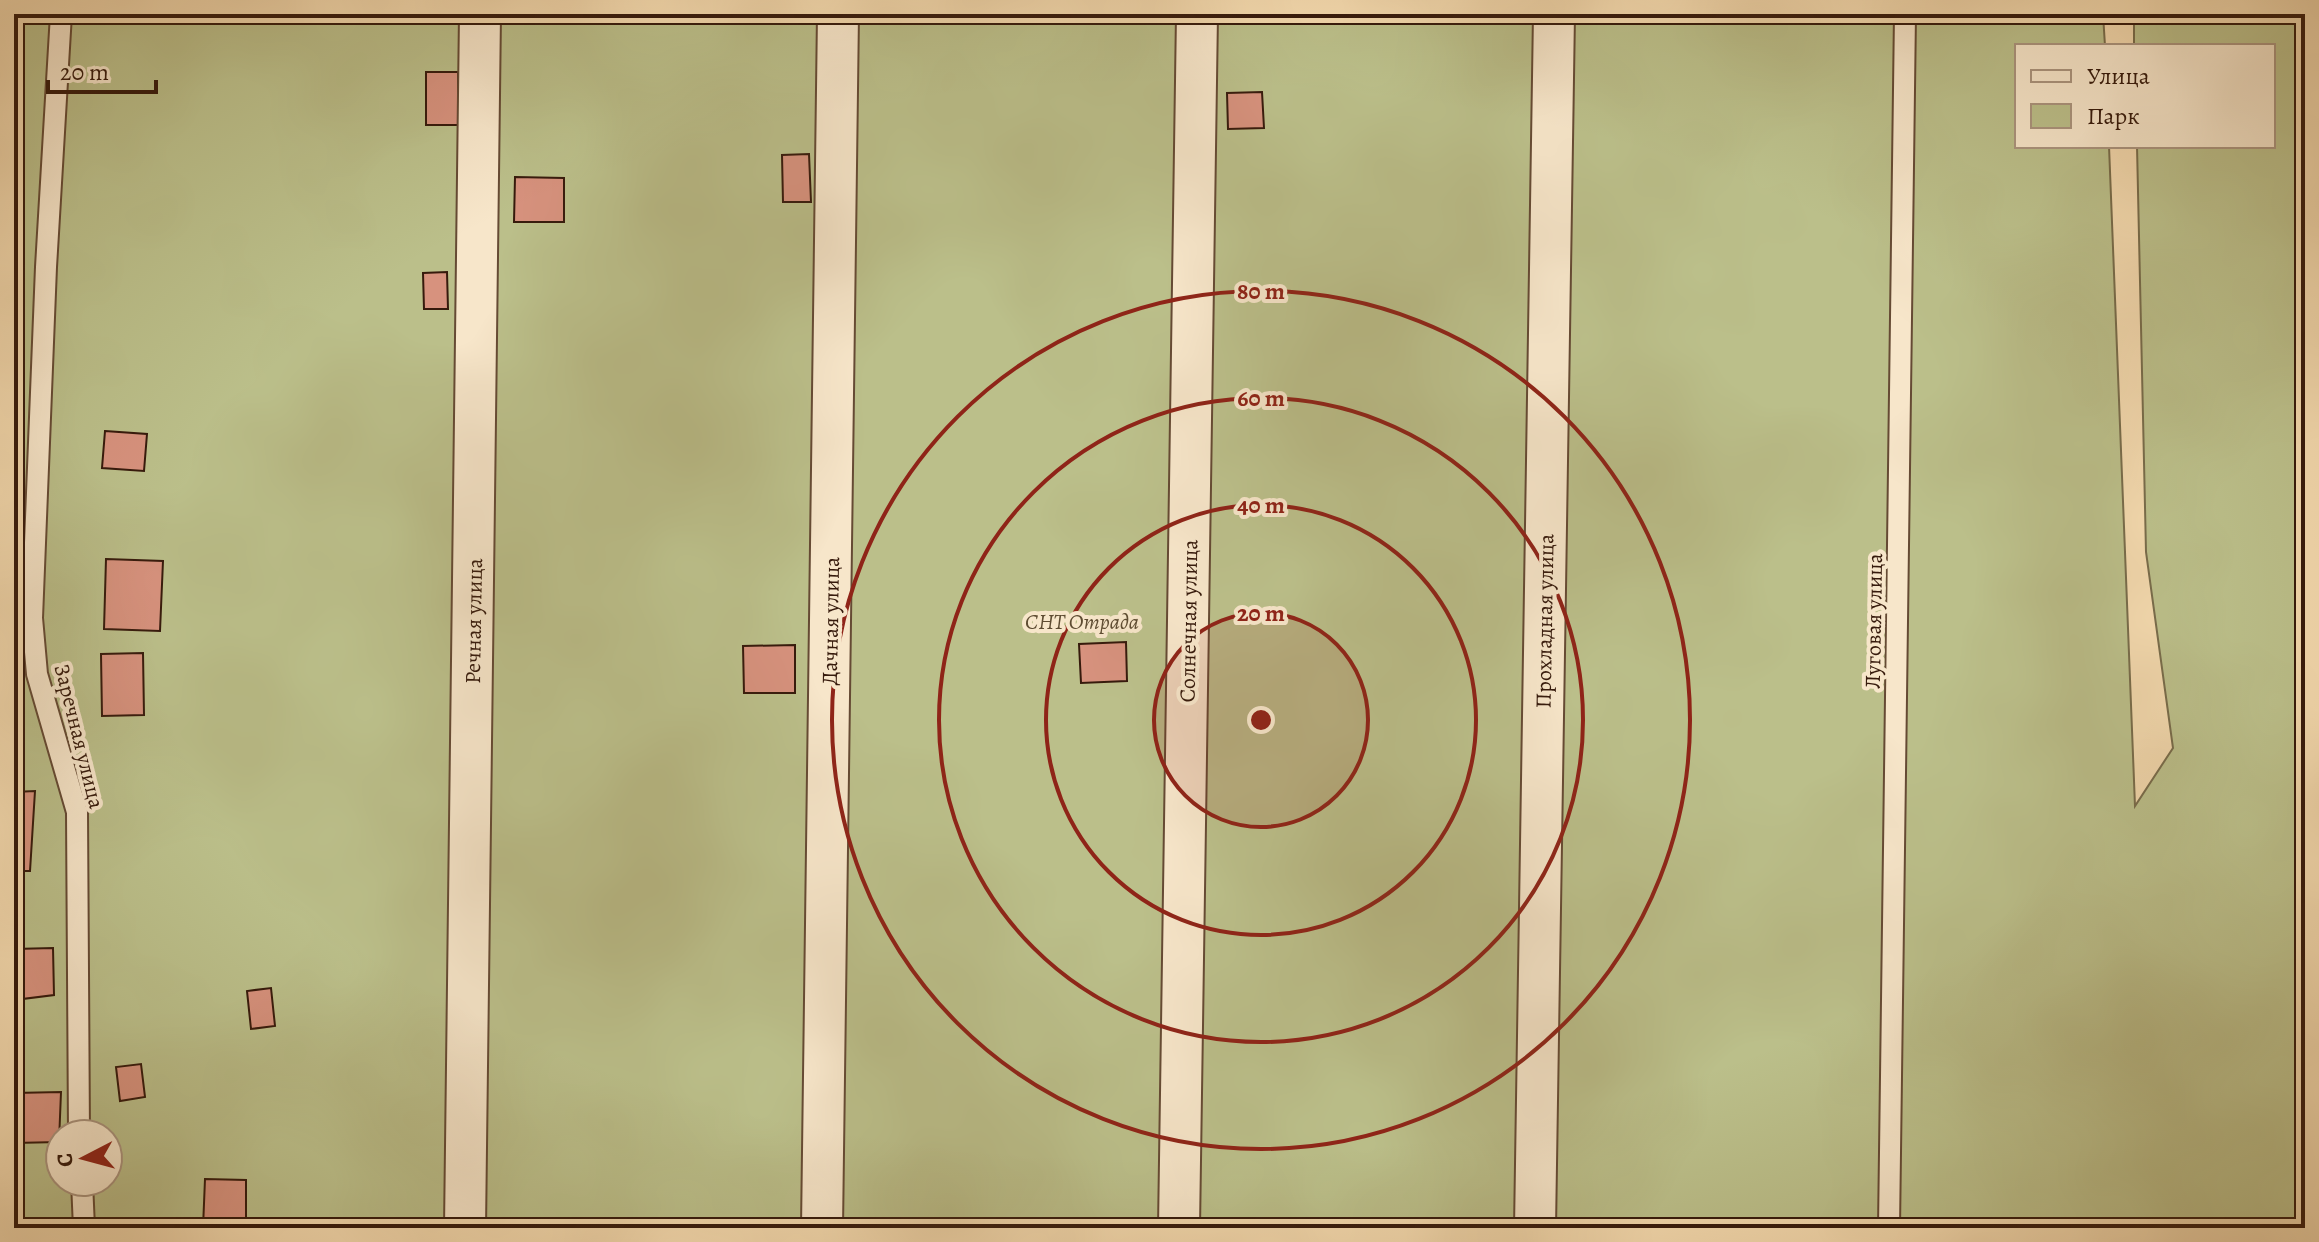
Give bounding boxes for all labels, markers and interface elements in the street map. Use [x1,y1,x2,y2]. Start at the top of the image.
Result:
scale bar [48,44,156,94]
legend [2015,44,2275,148]
text: 20 m [60,56,109,88]
text: Улица [2087,60,2150,92]
text: Парк [2087,100,2140,132]
text: 80 m [1237,275,1285,307]
text: 60 m [1237,382,1285,414]
text: 40 m [1237,489,1285,521]
street label: Прохладная улица [1528,533,1562,709]
street label: Солнечная улица [1173,538,1205,703]
street label: Луговая улица [1858,552,1890,689]
street label: Дачная улица [815,555,847,686]
street label: Речная улица [458,557,490,684]
text: 20 m [1237,597,1285,629]
park label: СНТ Отрада [1025,607,1139,637]
street label: Заречная улица [47,661,112,812]
centre of rings [1247,706,1275,734]
north arrow [44,1118,124,1198]
text: С [49,1152,81,1168]

